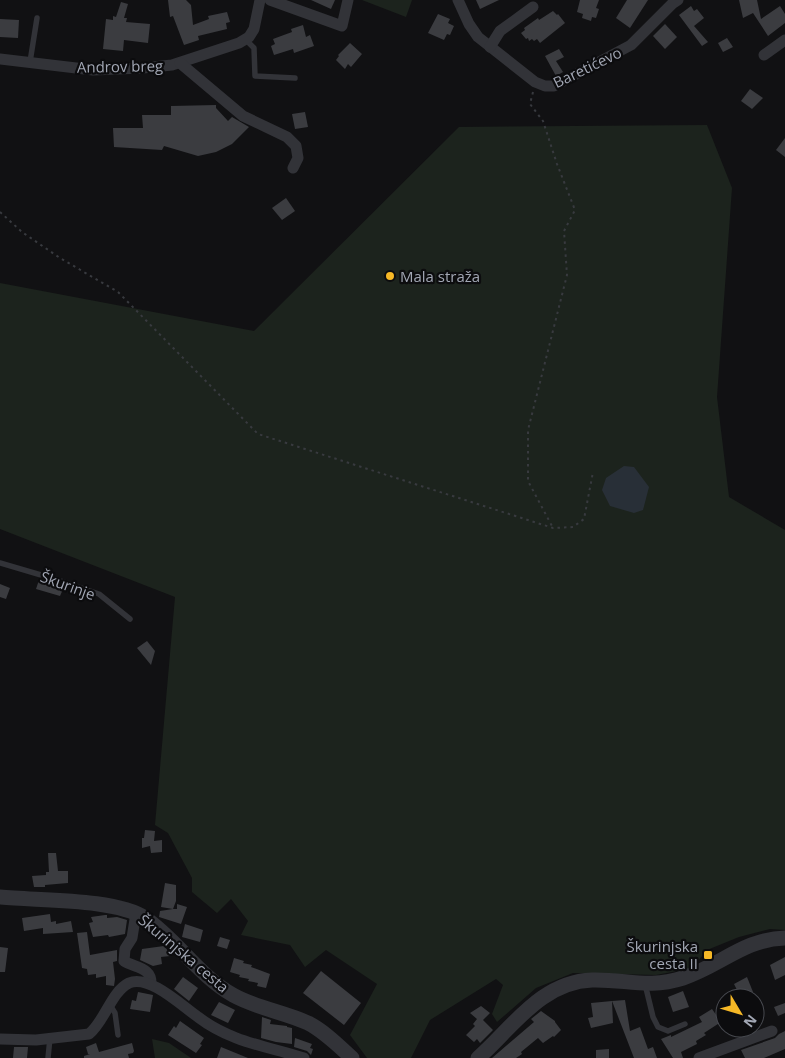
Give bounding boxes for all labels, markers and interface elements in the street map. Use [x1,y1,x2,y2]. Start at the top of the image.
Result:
street label: Baretićevo [549,42,625,92]
street label: Androv breg [77,55,163,77]
place label: Mala straža [400,266,480,286]
marker: Mala straža [384,270,396,282]
street label: Škurinje [38,566,98,604]
street label: Škurinjska cesta [135,909,233,997]
place label: Škurinjska cesta II [626,936,698,973]
marker: Škurinjska cesta II [702,949,714,961]
north arrow [715,988,765,1038]
text: N [740,1011,762,1032]

